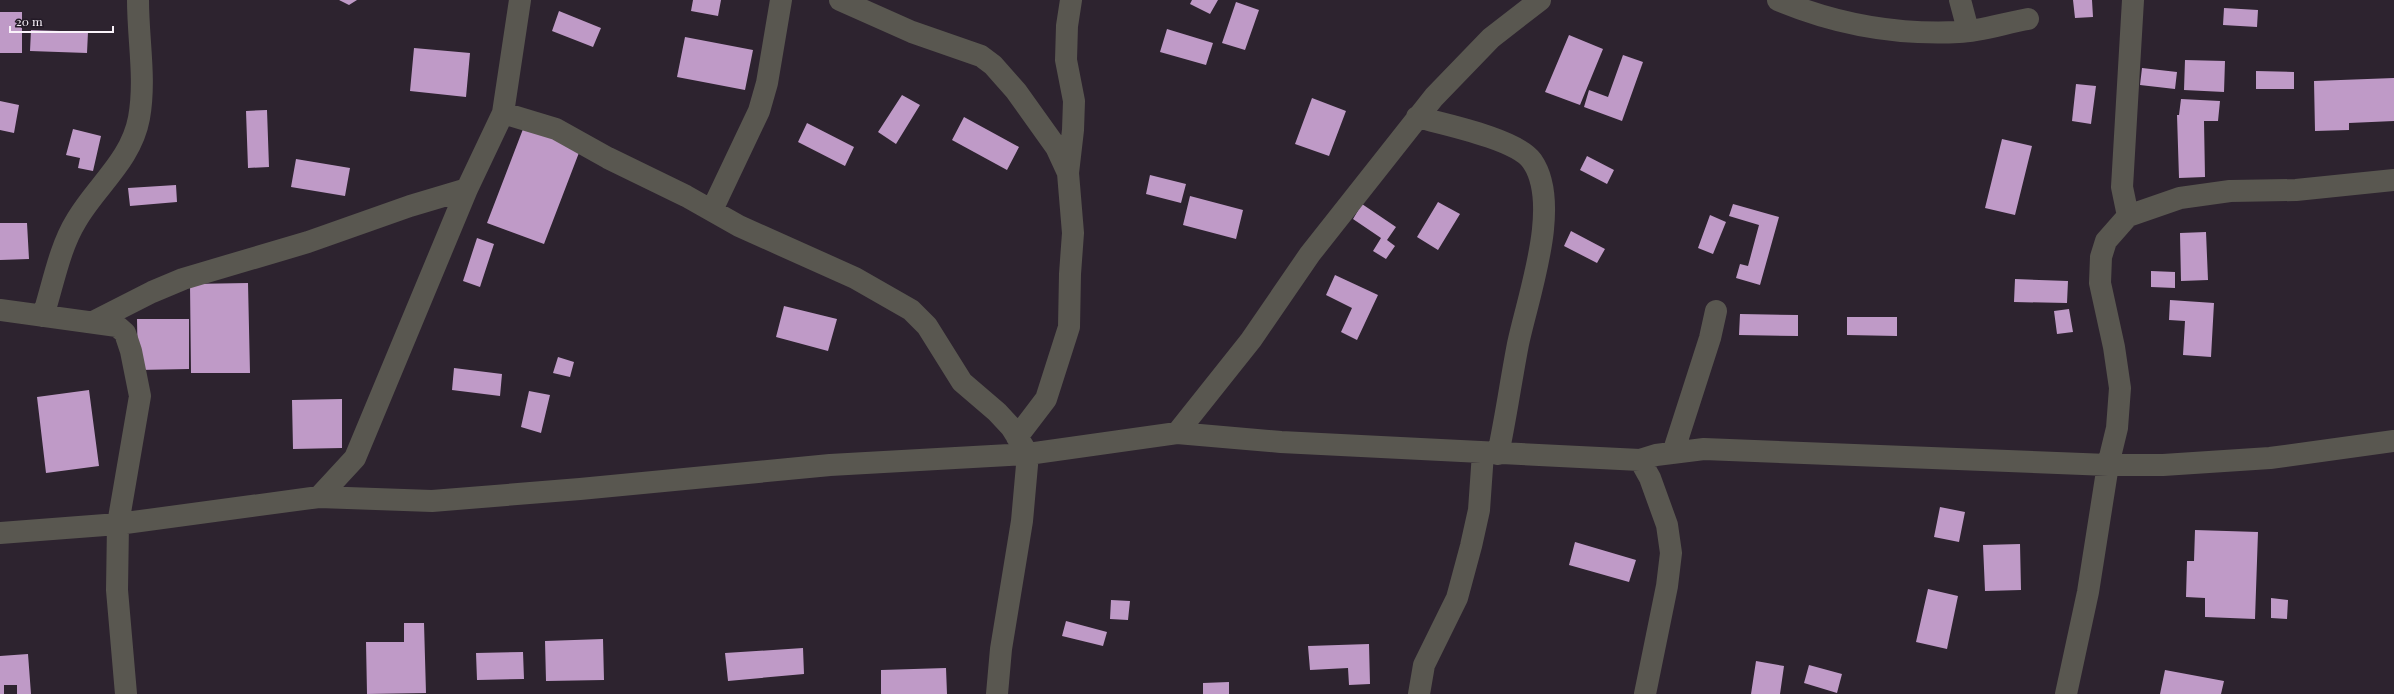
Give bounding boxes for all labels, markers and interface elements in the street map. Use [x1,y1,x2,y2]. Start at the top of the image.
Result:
scale bar [10,8,113,34]
text: 20 m [16,13,43,29]

